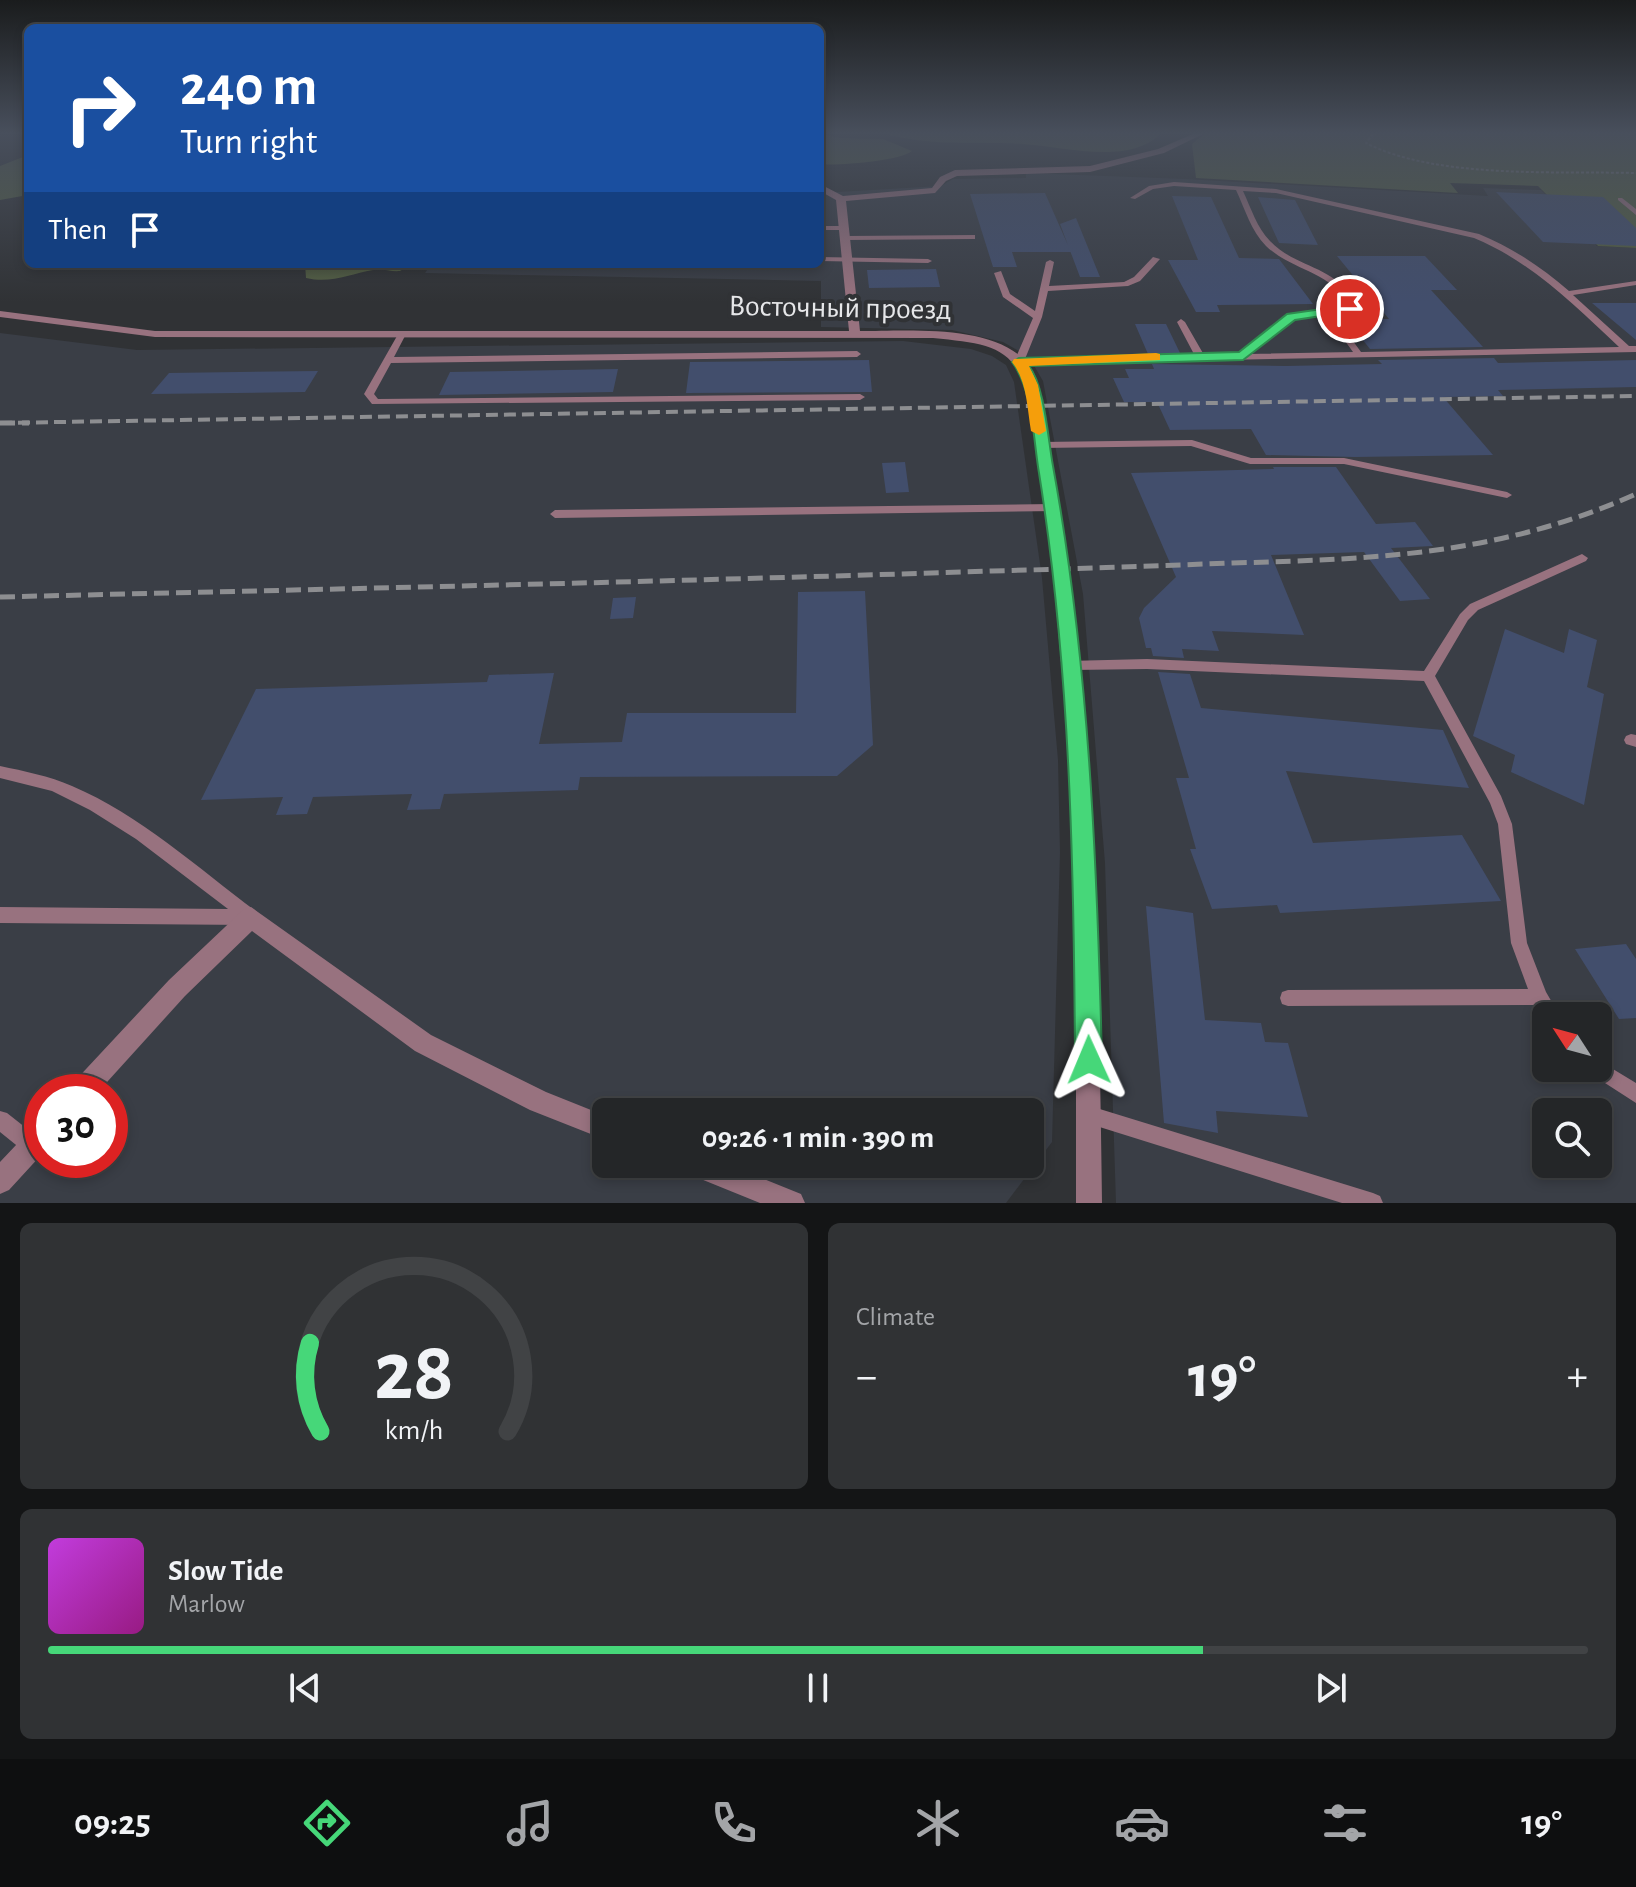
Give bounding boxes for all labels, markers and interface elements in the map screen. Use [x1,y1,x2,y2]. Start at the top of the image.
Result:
icon: right [48,56,152,160]
text: 240 m [180,59,317,115]
text: Turn right [180,124,317,160]
icon: arrive [123,208,167,252]
text: Then [48,215,107,245]
pin [1316,275,1384,343]
icon: arrive [1328,287,1372,331]
street label: Восточный проезд [728,291,952,325]
north arrow [1532,1002,1612,1082]
map controls [1532,1002,1612,1178]
position arrow [1047,1018,1131,1102]
speed limit sign: 30 [24,1074,128,1178]
button: search [1532,1098,1612,1178]
text: 09:26 · 1 min · 390 m [702,1123,934,1153]
text: Climate [856,1304,935,1330]
text: 28 [374,1331,454,1415]
text: 19° [1188,1348,1256,1408]
text: − [856,1355,877,1399]
text: + [1567,1355,1588,1399]
text: km/h [385,1416,443,1445]
text: Slow Tide [168,1556,283,1586]
text: Marlow [168,1591,245,1617]
icon: previous [283,1666,327,1710]
icon: pause [796,1666,840,1710]
icon: next [1309,1666,1353,1710]
icon: directions [299,1795,355,1851]
icon: music [502,1795,558,1851]
icon: phone [706,1795,762,1851]
icon: climate [910,1795,966,1851]
icon: car [1114,1795,1170,1851]
icon: filters [1317,1795,1373,1851]
text: 09:25 [74,1805,151,1841]
text: 19° [1521,1805,1562,1841]

